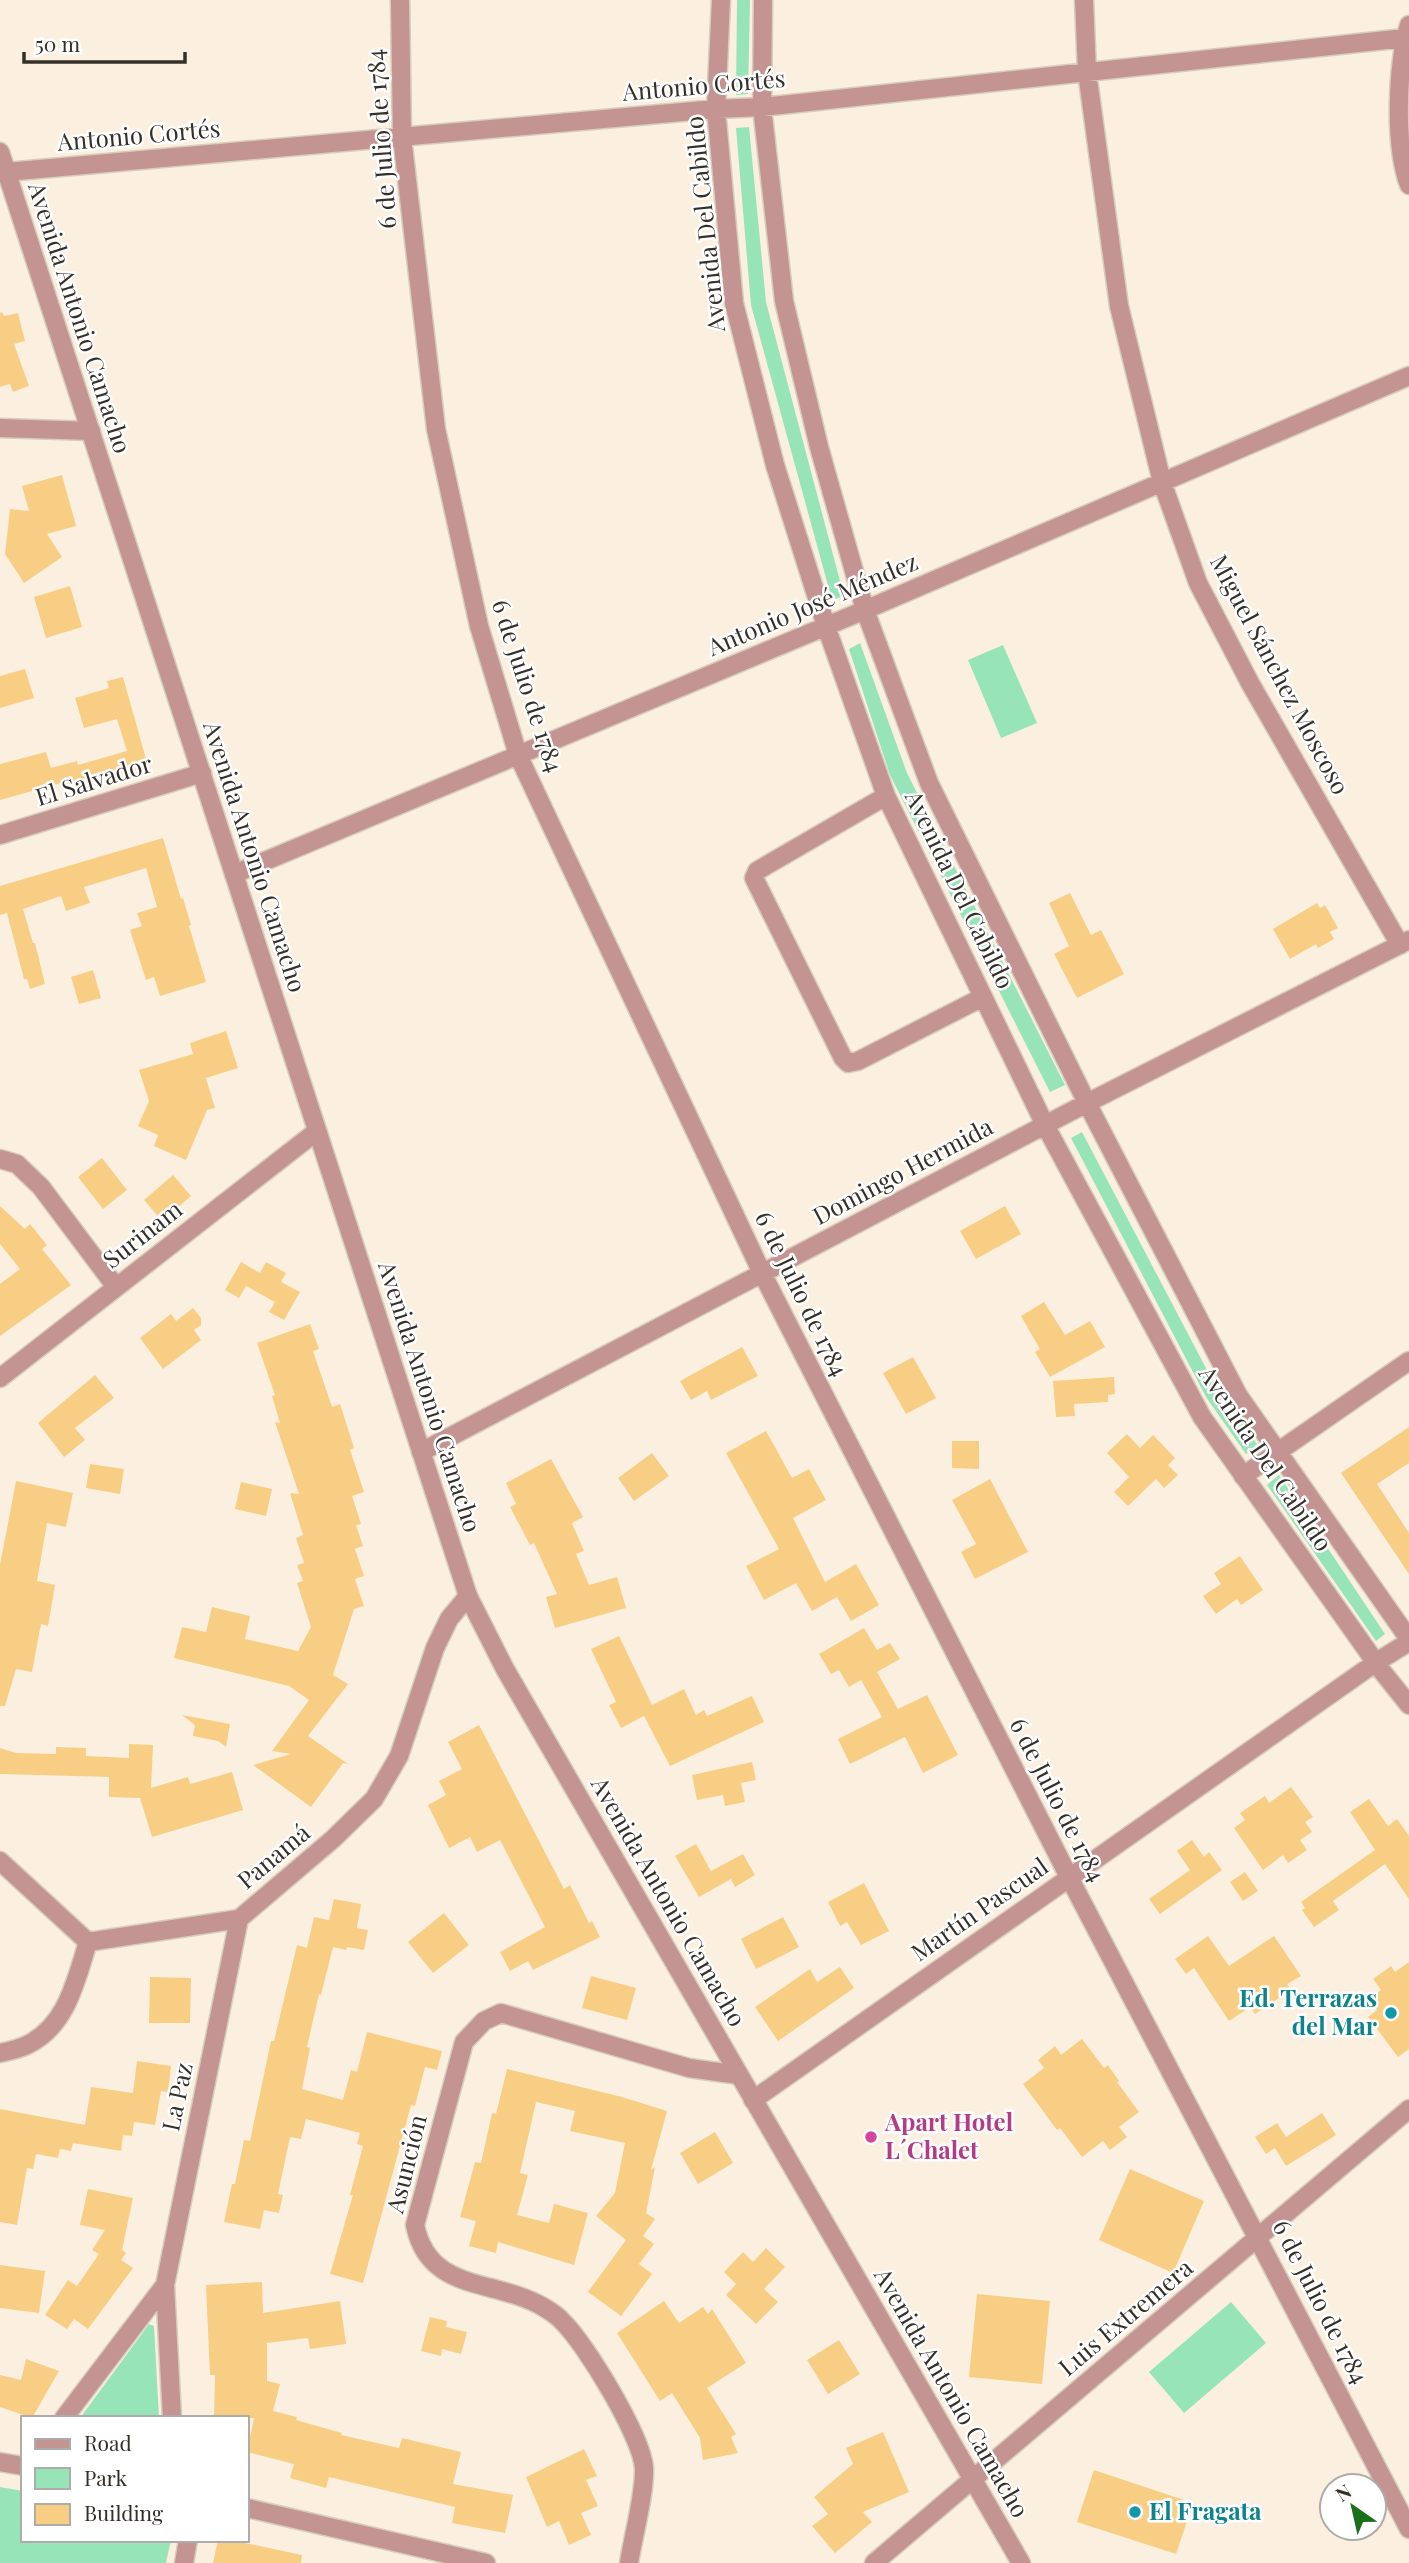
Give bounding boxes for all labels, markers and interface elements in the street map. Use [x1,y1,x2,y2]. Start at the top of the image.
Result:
scale bar [24,21,186,65]
text: 50 m [35,29,81,57]
street label: 6 de Julio de 1784 [358,48,402,230]
street label: Antonio Cortés [620,61,787,107]
street label: Antonio Cortés [55,111,222,157]
street label: Avenida Del Cabildo [677,115,731,335]
street label: Avenida Antonio Camacho [22,177,140,457]
street label: Antonio José Méndez [701,544,922,662]
street label: Miguel Sánchez Moscoso [1204,549,1358,800]
street label: 6 de Julio de 1784 [486,595,572,776]
street label: Avenida Antonio Camacho [197,716,315,996]
street label: El Salvador [31,746,156,812]
street label: Avenida Del Cabildo [898,784,1023,994]
street label: Domingo Hermida [807,1109,998,1231]
street label: Surinam [96,1192,188,1274]
street label: 6 de Julio de 1784 [749,1205,857,1381]
street label: Avenida Antonio Camacho [372,1256,490,1536]
street label: Avenida Del Cabildo [1192,1358,1341,1557]
street label: 6 de Julio de 1784 [1004,1712,1114,1887]
street label: Avenida Antonio Camacho [585,1770,754,2032]
street label: Panamá [230,1816,316,1895]
street label: Martín Pascual [904,1849,1054,1967]
place label: Ed. Terrazas del Mar [1239,1981,1378,2041]
marker: Ed. Terrazas del Mar [1383,2005,1399,2021]
street label: La Paz [153,2060,199,2134]
place label: Apart Hotel L´Chalet [884,2105,1014,2165]
street label: Asunción [377,2111,433,2217]
marker: Apart Hotel L´Chalet [863,2129,879,2145]
street label: 6 de Julio de 1784 [1267,2214,1377,2389]
street label: Luis Extremera [1051,2251,1199,2382]
street label: Avenida Antonio Camacho [868,2261,1037,2523]
legend [21,2416,248,2542]
text: Road [84,2428,132,2456]
text: Park [84,2463,128,2491]
north arrow [1318,2472,1388,2542]
text: N [1330,2477,1356,2507]
place label: El Fragata [1149,2494,1262,2526]
text: Building [84,2498,163,2526]
marker: El Fragata [1127,2504,1143,2520]

